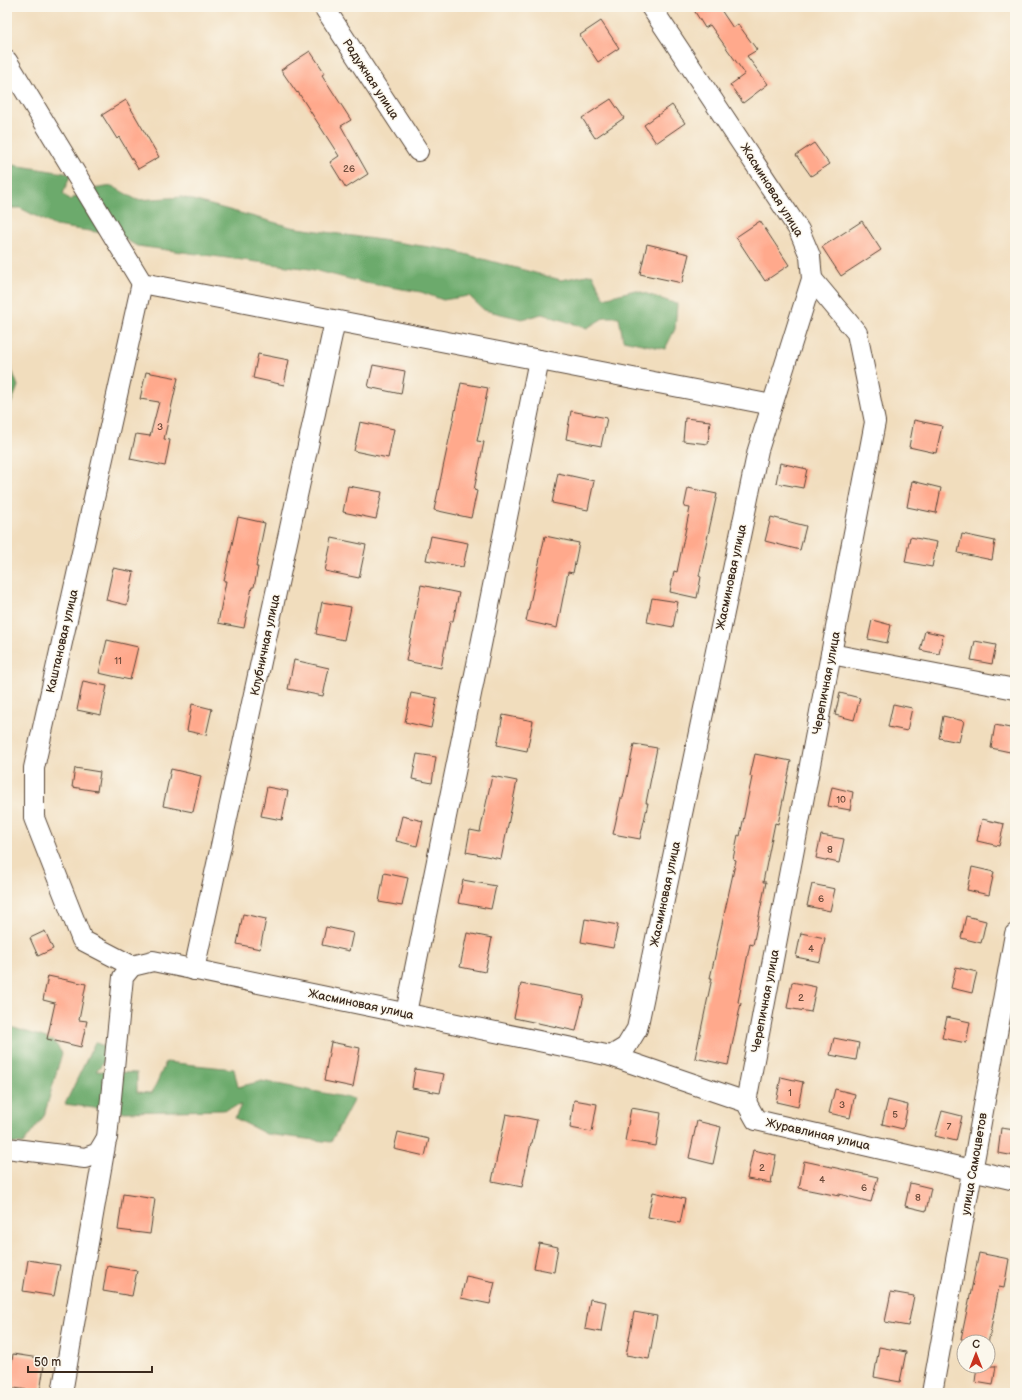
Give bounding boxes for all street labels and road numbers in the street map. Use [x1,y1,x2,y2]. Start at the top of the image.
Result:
street label: Радужная улица [339,36,402,122]
street label: Жасминовая улица [737,141,806,240]
street label: Жасминовая улица [713,523,750,631]
street label: Каштановая улица [43,588,82,694]
street label: Клубничная улица [247,593,284,697]
street label: Черепичная улица [809,630,844,736]
street label: Жасминовая улица [647,840,684,948]
street label: Черепичная улица [748,948,783,1054]
street label: Жасминовая улица [307,986,415,1023]
street label: улица Самоцветов [958,1111,991,1216]
street label: Журавлиная улица [764,1115,872,1154]

